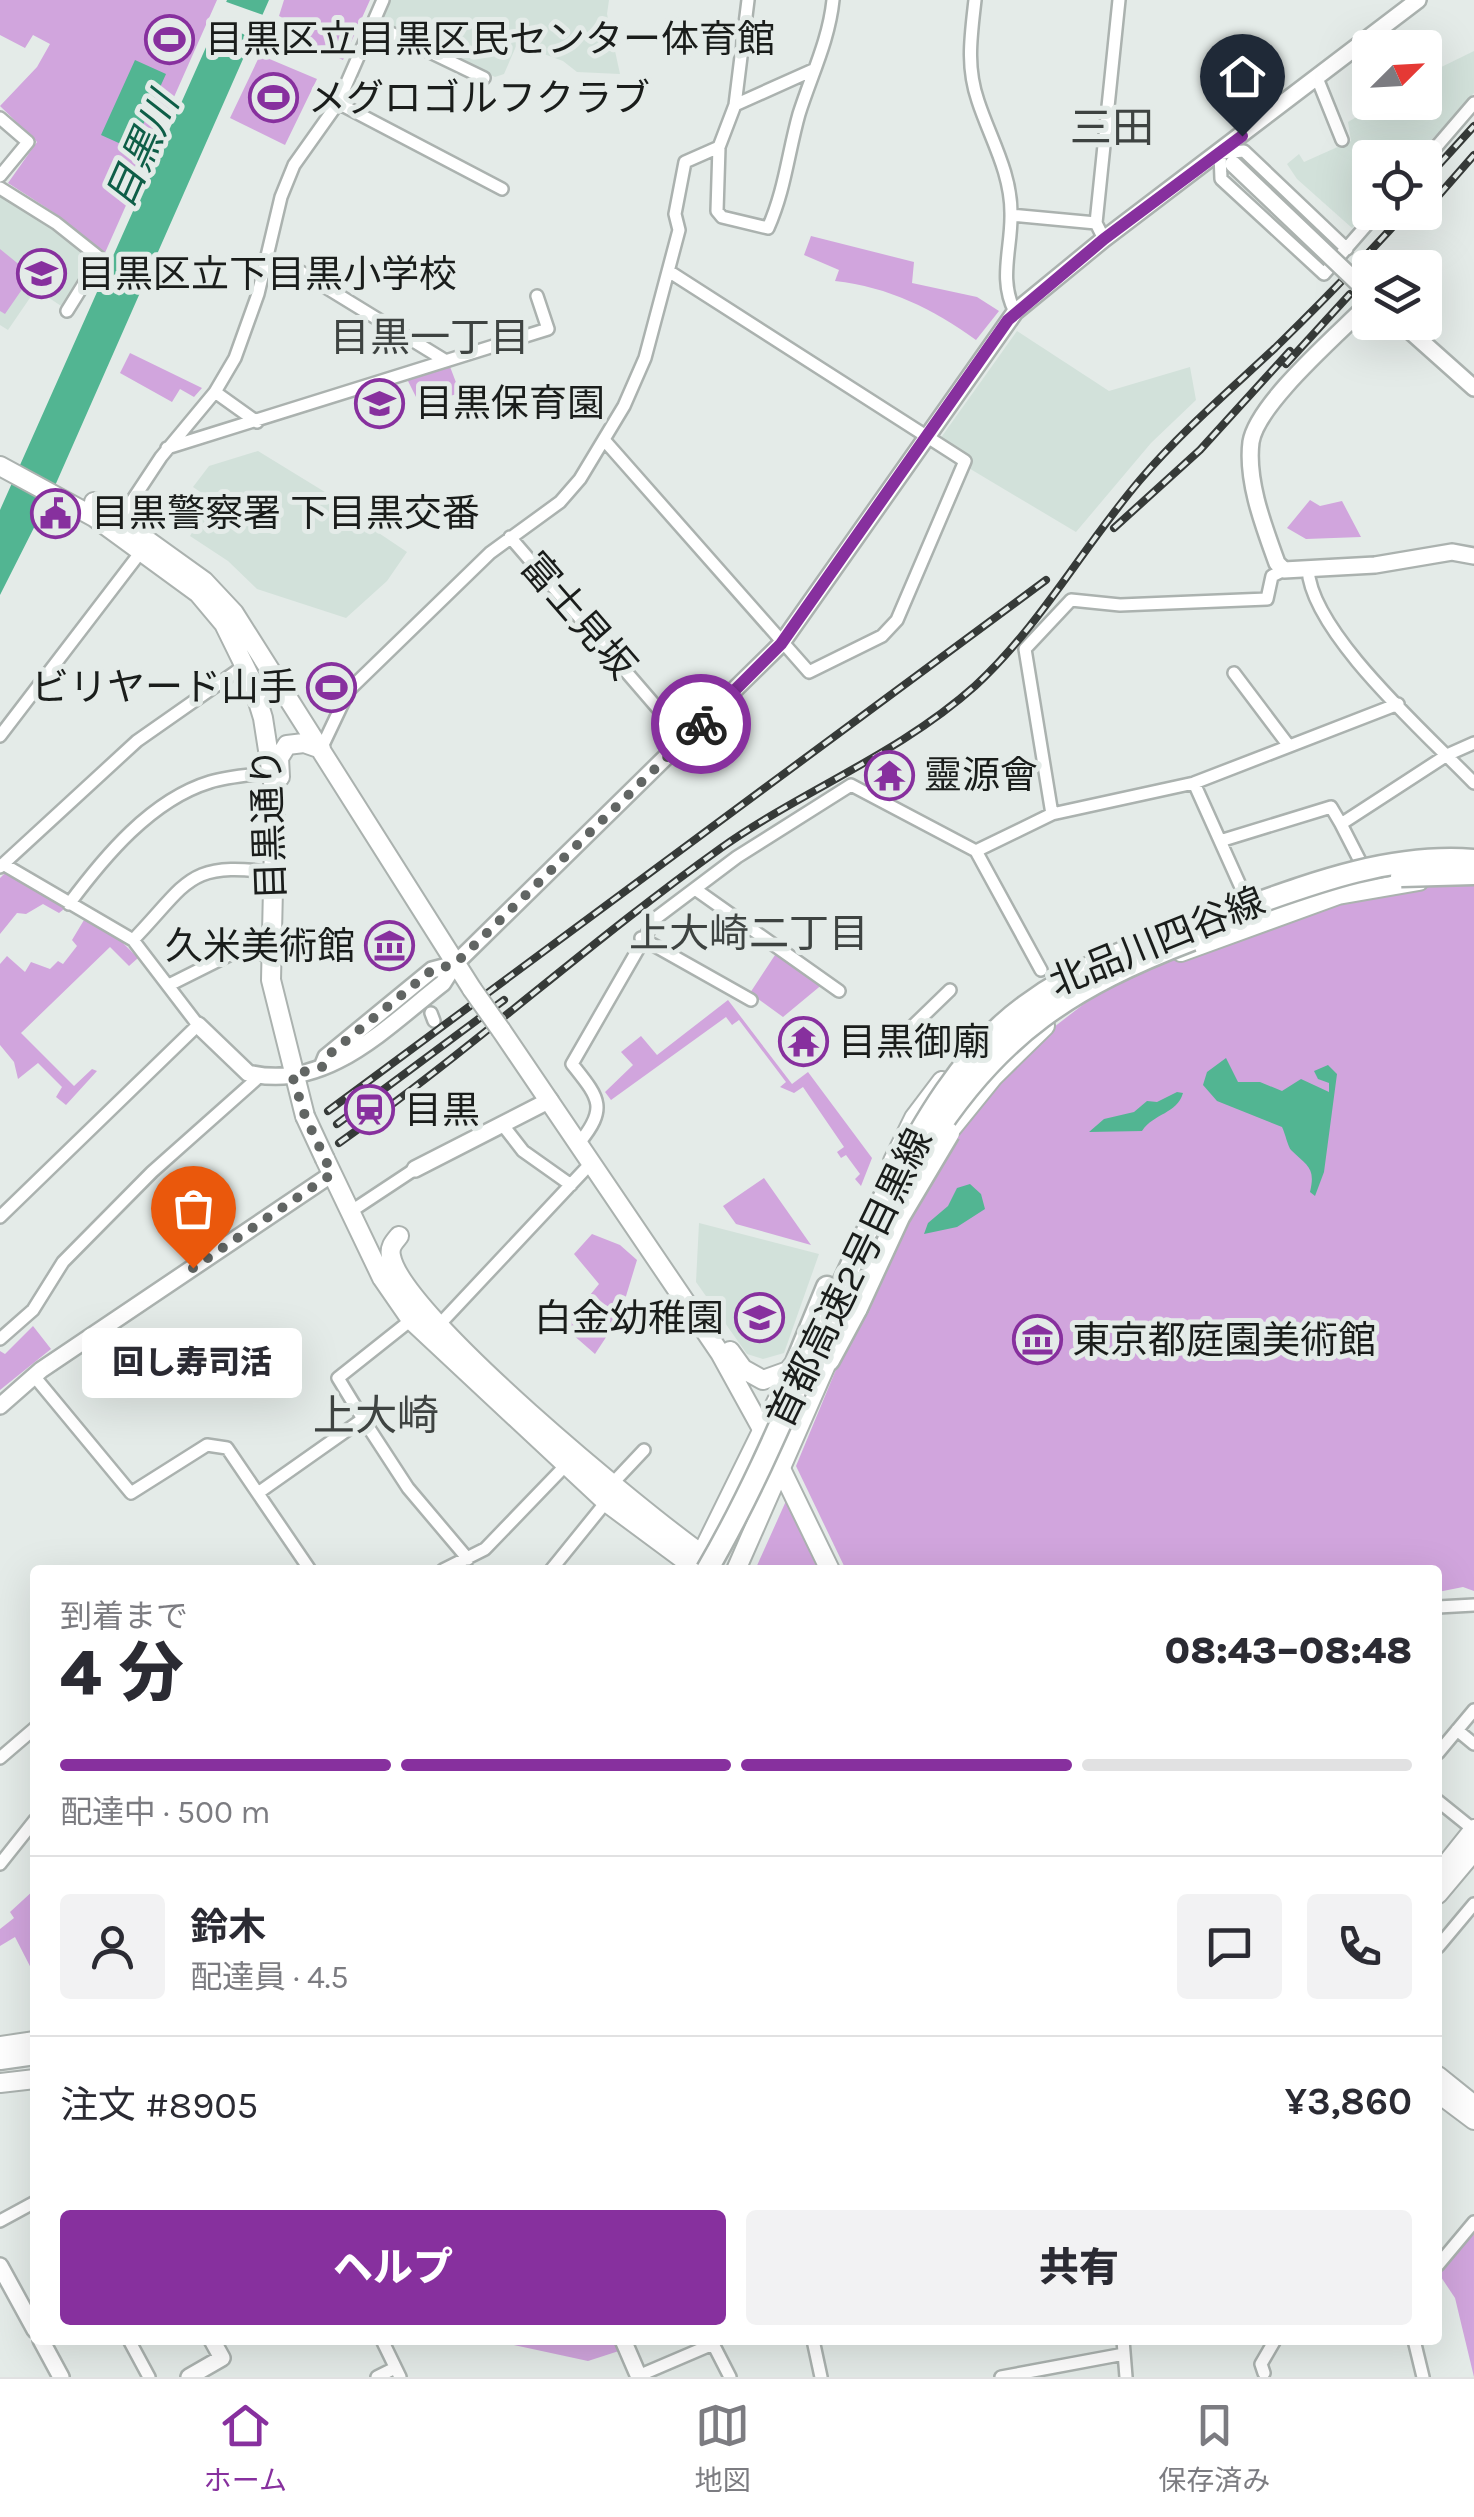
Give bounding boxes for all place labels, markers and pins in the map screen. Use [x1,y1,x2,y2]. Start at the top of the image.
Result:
sports icon: 目黒区立目黒区民センター体育館 [144,13,196,65]
place label: 目黒区立目黒区民センター体育館 [205,17,775,62]
pin [1200,34,1285,137]
sports icon: メグロゴルフクラブ [247,72,299,124]
place label: メグロゴルフクラブ [308,76,650,121]
school or university icon: 目黒区立下目黒小学校 [16,248,68,300]
place label: 目黒区立下目黒小学校 [77,252,457,297]
school or university icon: 目黒保育園 [354,377,406,429]
place label: 目黒保育園 [415,381,605,426]
public building icon: 目黒警察署 下目黒交番 [30,487,82,539]
place label: 目黒警察署 下目黒交番 [91,491,480,536]
sports icon: ビリヤード山手 [306,661,358,713]
place label: ビリヤード山手 [31,665,297,710]
temple icon: 靈源會 [863,749,915,801]
place label: 靈源會 [924,753,1038,798]
museum icon: 久米美術館 [364,920,416,972]
place label: 久米美術館 [165,924,355,969]
temple icon: 目黒御廟 [777,1016,829,1068]
place label: 目黒御廟 [838,1020,990,1065]
station icon: 目黒 [343,1084,395,1136]
place label: 目黒 [404,1088,480,1133]
pin [151,1166,236,1269]
school or university icon: 白金幼稚園 [733,1292,785,1344]
place label: 白金幼稚園 [534,1296,724,1341]
museum icon: 東京都庭園美術館 [1011,1314,1063,1366]
place label: 東京都庭園美術館 [1072,1318,1376,1363]
callout: 回し寿司活 [83,1328,303,1398]

